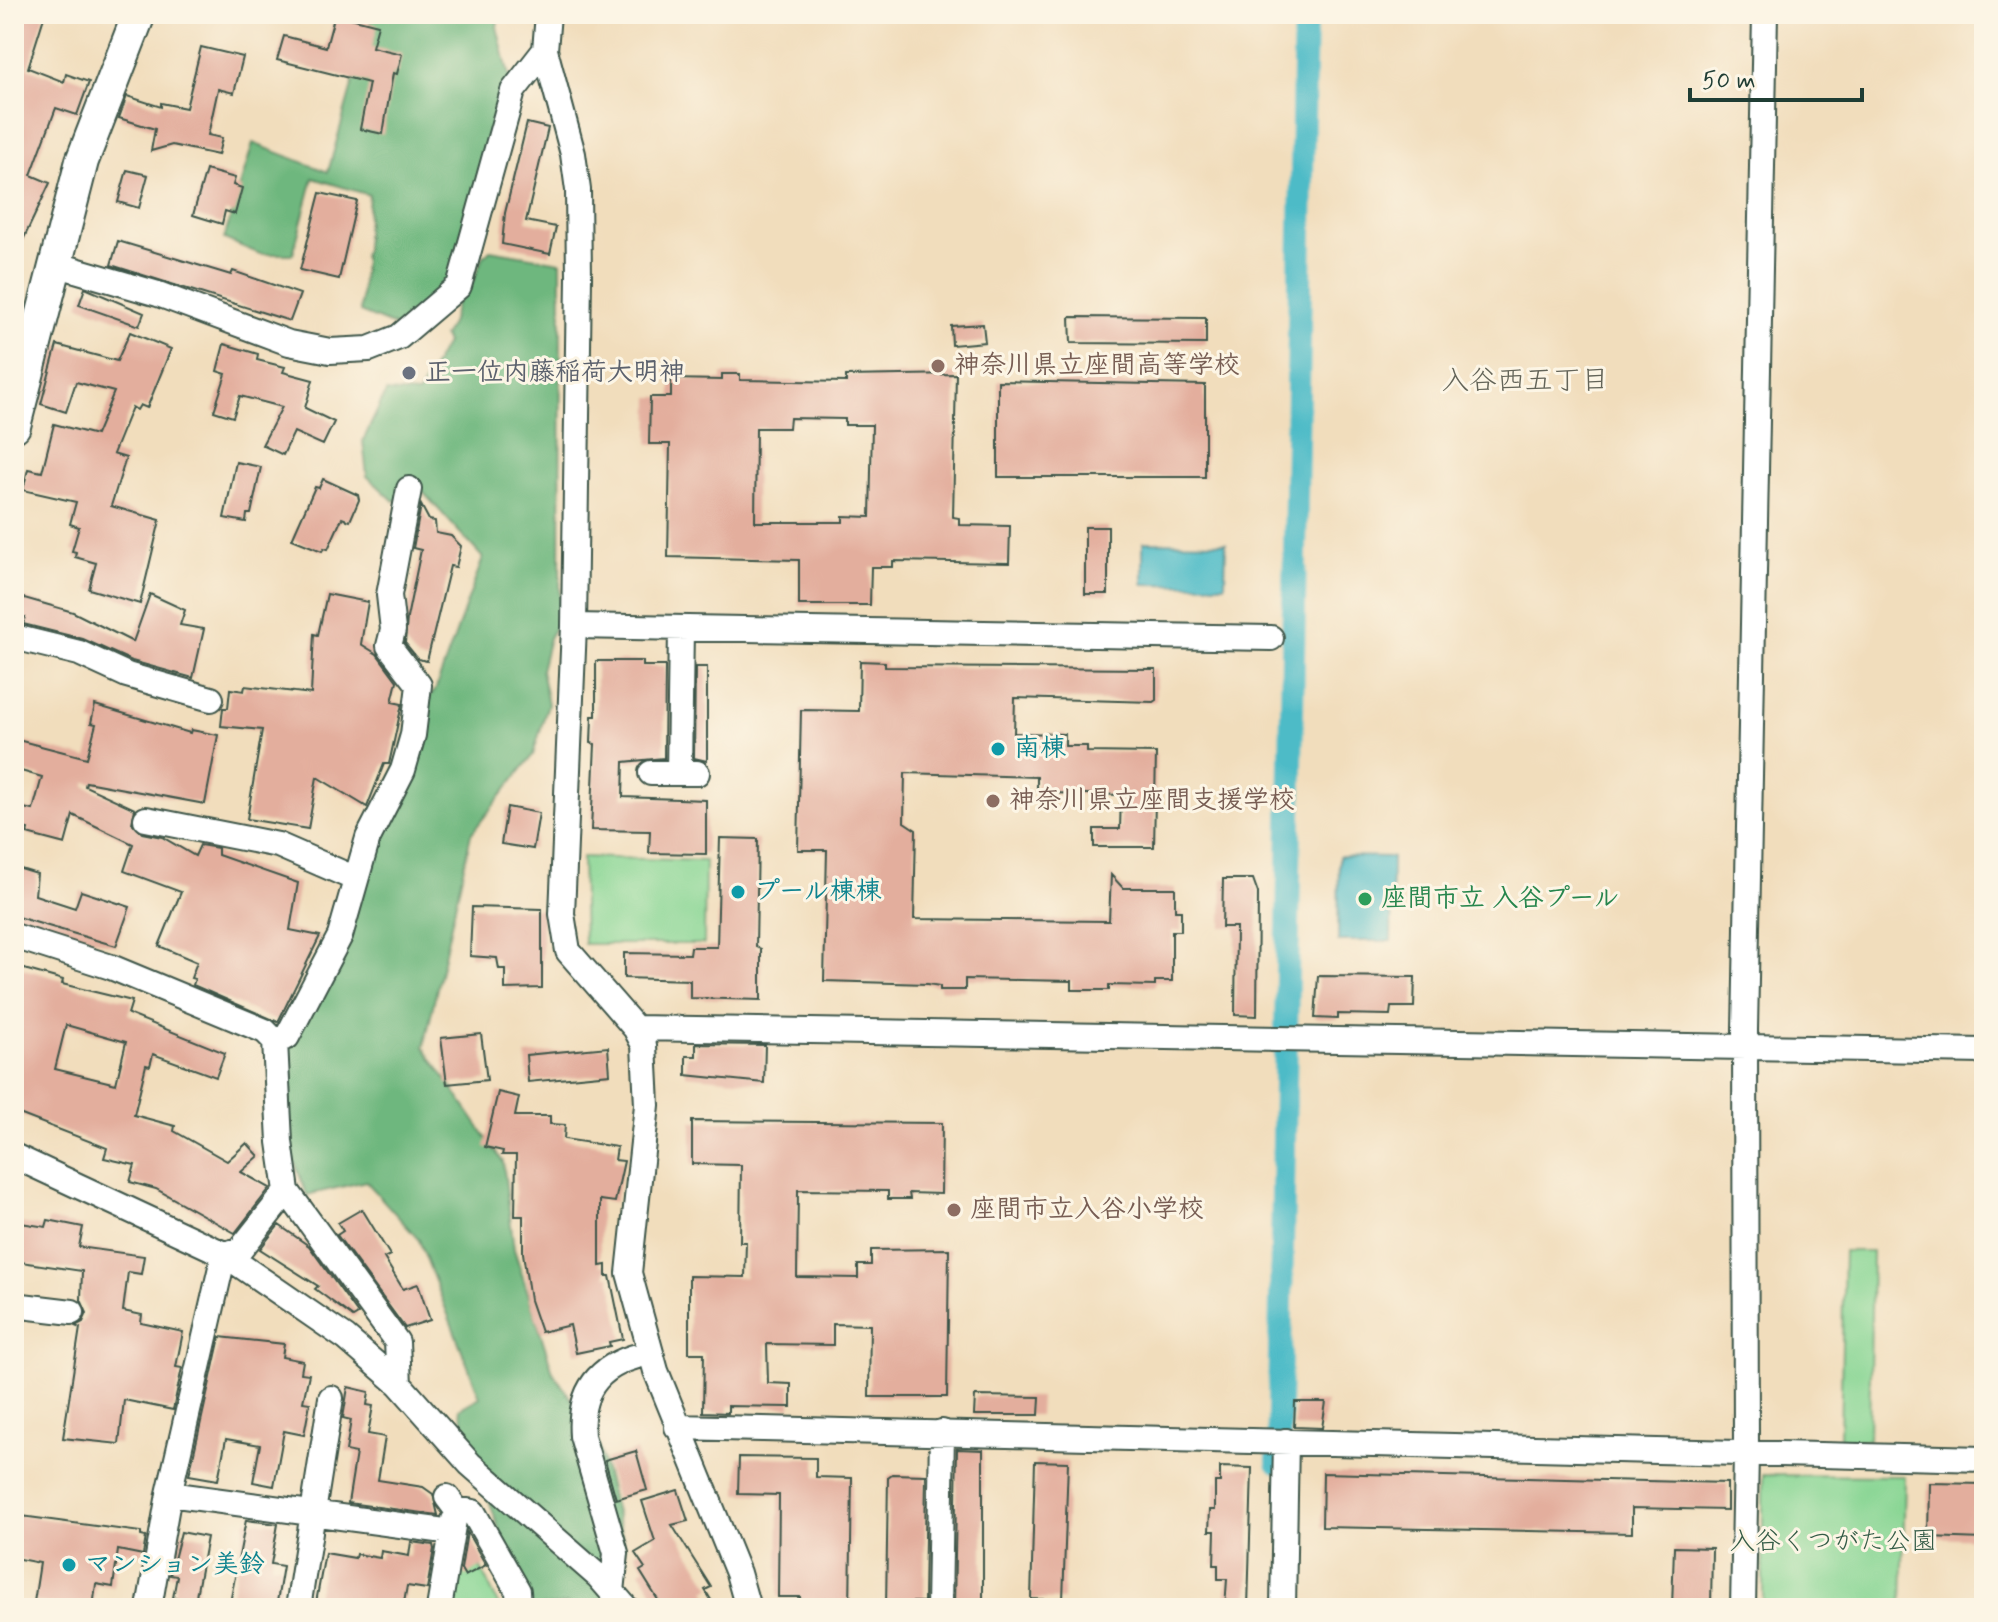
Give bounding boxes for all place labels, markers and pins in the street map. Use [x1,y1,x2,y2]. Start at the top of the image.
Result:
place label: 神奈川県立座間高等学校 [954,349,1240,383]
place label: 正一位内藤稲荷大明神 [425,356,685,390]
marker: 神奈川県立座間高等学校 [929,357,947,375]
marker: 正一位内藤稲荷大明神 [400,364,418,382]
place label: 南棟 [1014,732,1066,766]
marker: 南棟 [989,740,1007,758]
place label: 神奈川県立座間支援学校 [1009,784,1295,818]
marker: 神奈川県立座間支援学校 [984,792,1002,810]
place label: プール棟棟 [754,875,881,909]
place label: 座間市立 入谷プール [1381,882,1619,916]
marker: プール棟棟 [729,883,747,901]
marker: 座間市立 入谷プール [1356,890,1374,908]
place label: 座間市立入谷小学校 [970,1193,1204,1227]
marker: 座間市立入谷小学校 [945,1201,963,1219]
place label: マンション美鈴 [85,1548,265,1582]
marker: マンション美鈴 [60,1556,78,1574]

